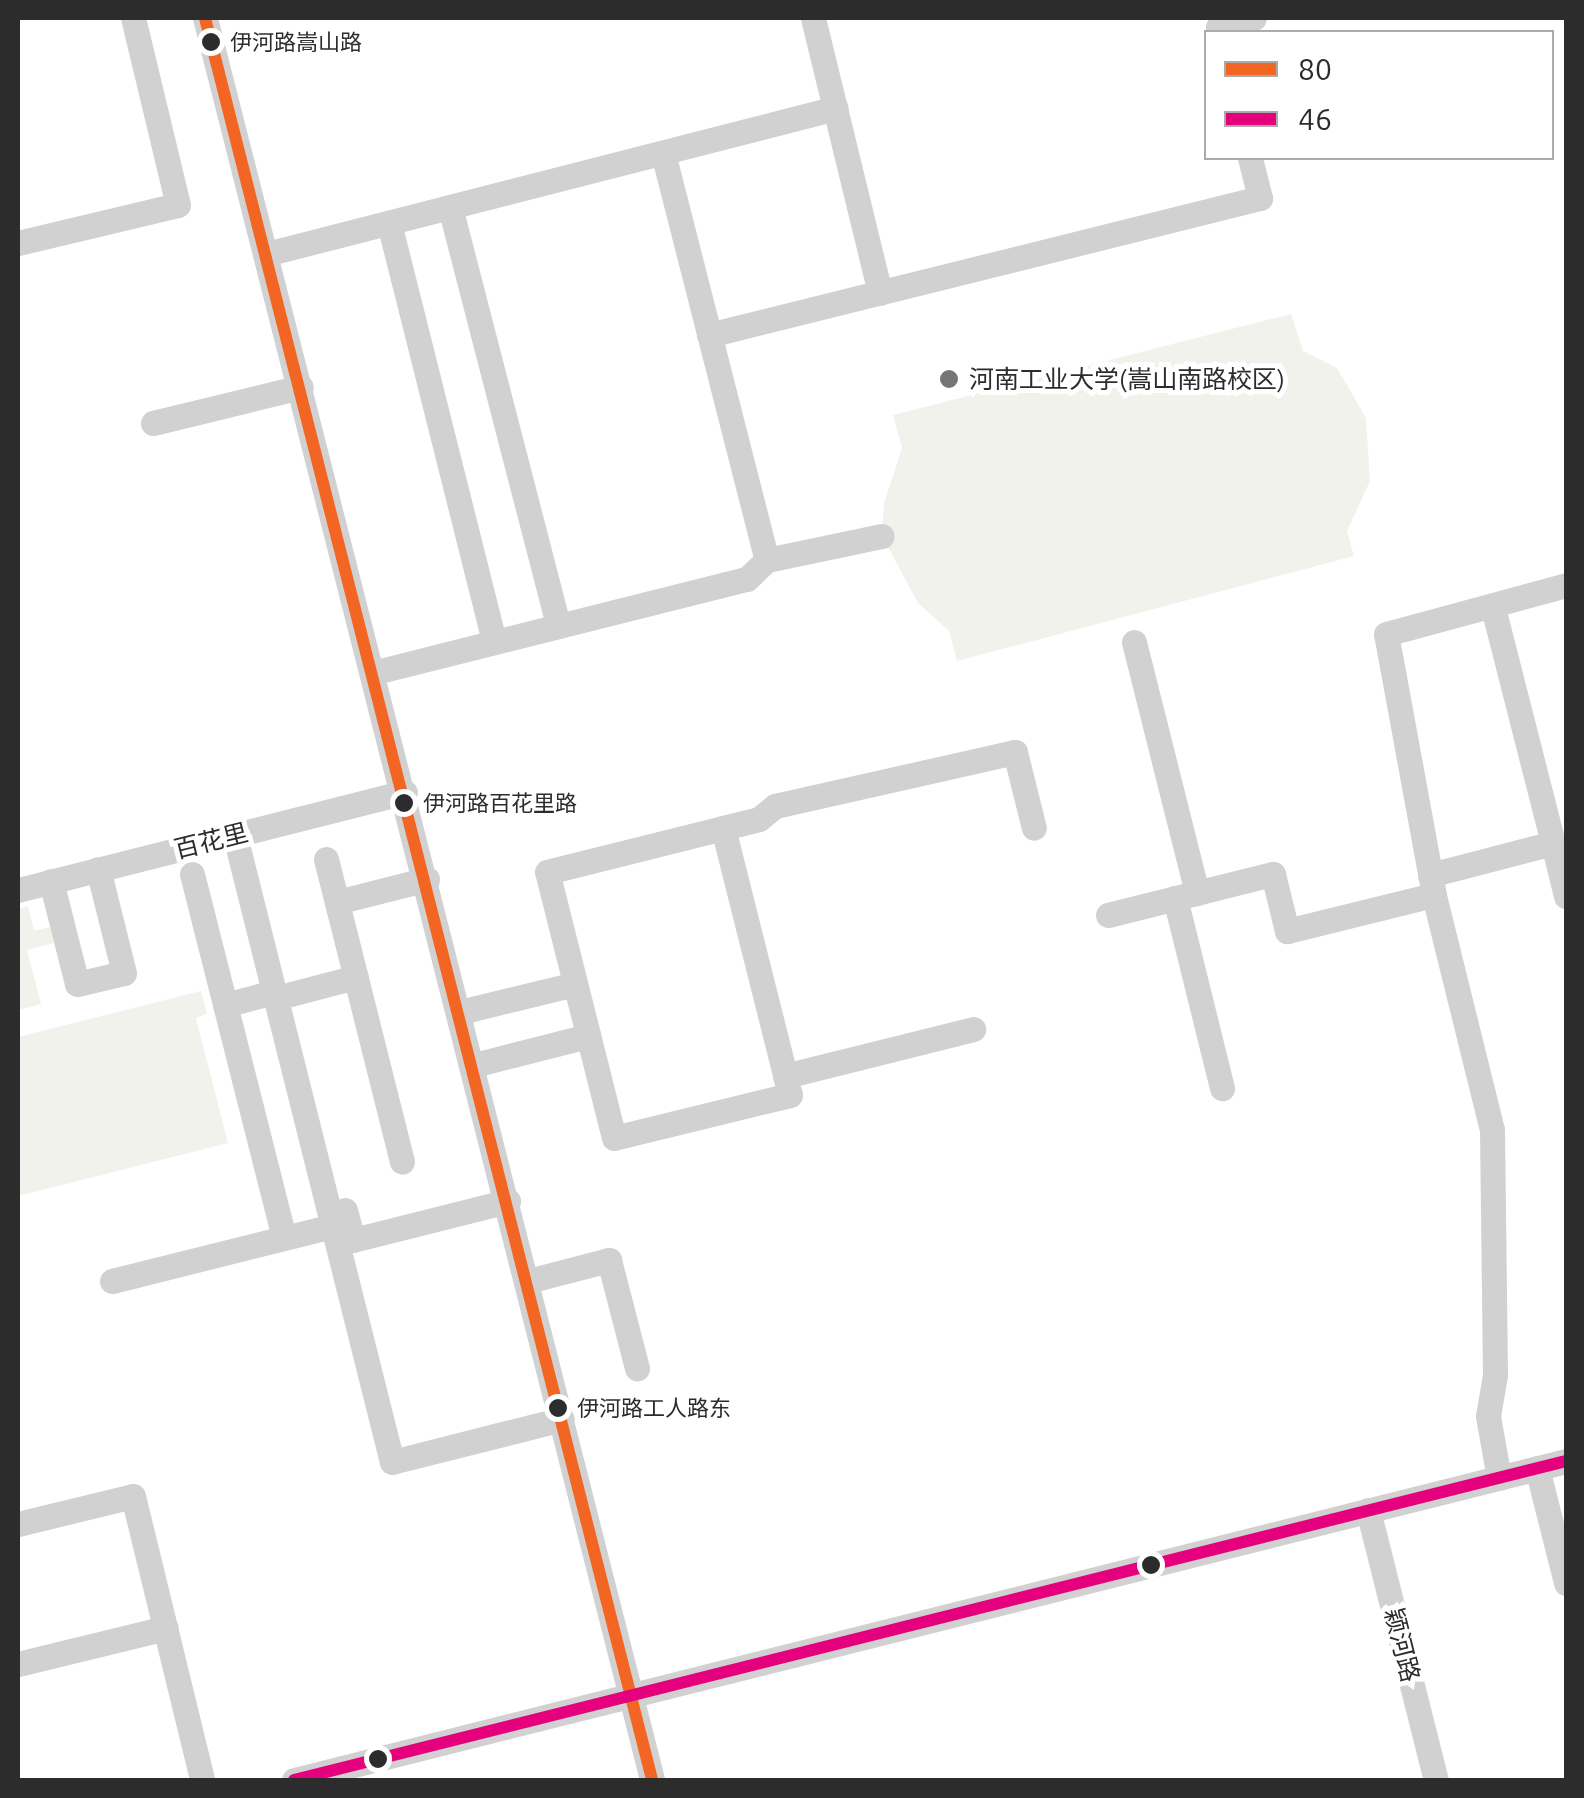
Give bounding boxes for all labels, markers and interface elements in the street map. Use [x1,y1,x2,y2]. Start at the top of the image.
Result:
place label: 伊河路嵩山路 [230,29,362,55]
legend [1204,30,1554,160]
marker: 伊河路嵩山路 [201,32,221,52]
text: 80 [1298,52,1332,86]
text: 46 [1298,102,1332,136]
place label: 河南工业大学(嵩山南路校区) [969,364,1285,394]
marker: 河南工业大学(嵩山南路校区) [938,368,960,390]
place label: 伊河路百花里路 [423,790,577,816]
marker: 伊河路百花里路 [394,793,414,813]
street label: 百花里 [171,817,251,865]
place label: 伊河路工人路东 [577,1395,731,1421]
marker: 伊河路工人路东 [548,1398,568,1418]
unlabelled marker [1141,1555,1161,1575]
street label: 颖河路 [1378,1605,1426,1685]
unlabelled marker [368,1749,388,1769]

